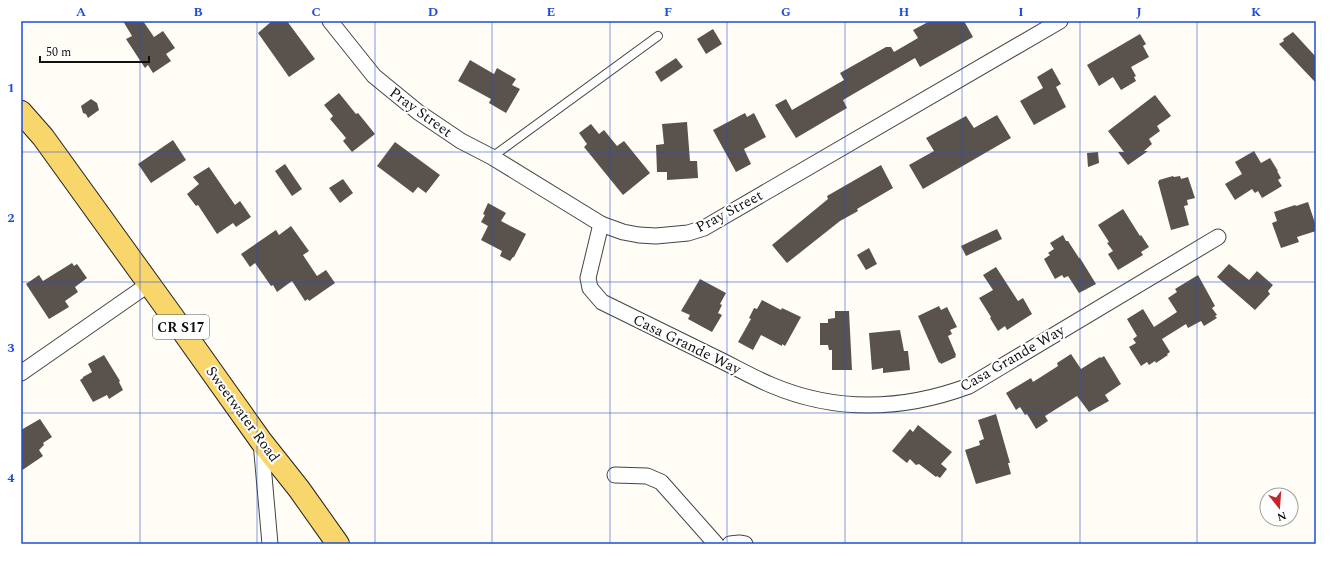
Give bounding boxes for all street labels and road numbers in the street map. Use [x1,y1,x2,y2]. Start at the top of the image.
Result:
street label: Pray Street [384,82,457,143]
street label: Pray Street [692,184,767,239]
street label: Casa Grande Way [629,308,745,381]
road number: CR S17 [153,315,209,339]
street label: Casa Grande Way [956,319,1070,398]
street label: Sweetwater Road [200,361,285,467]

